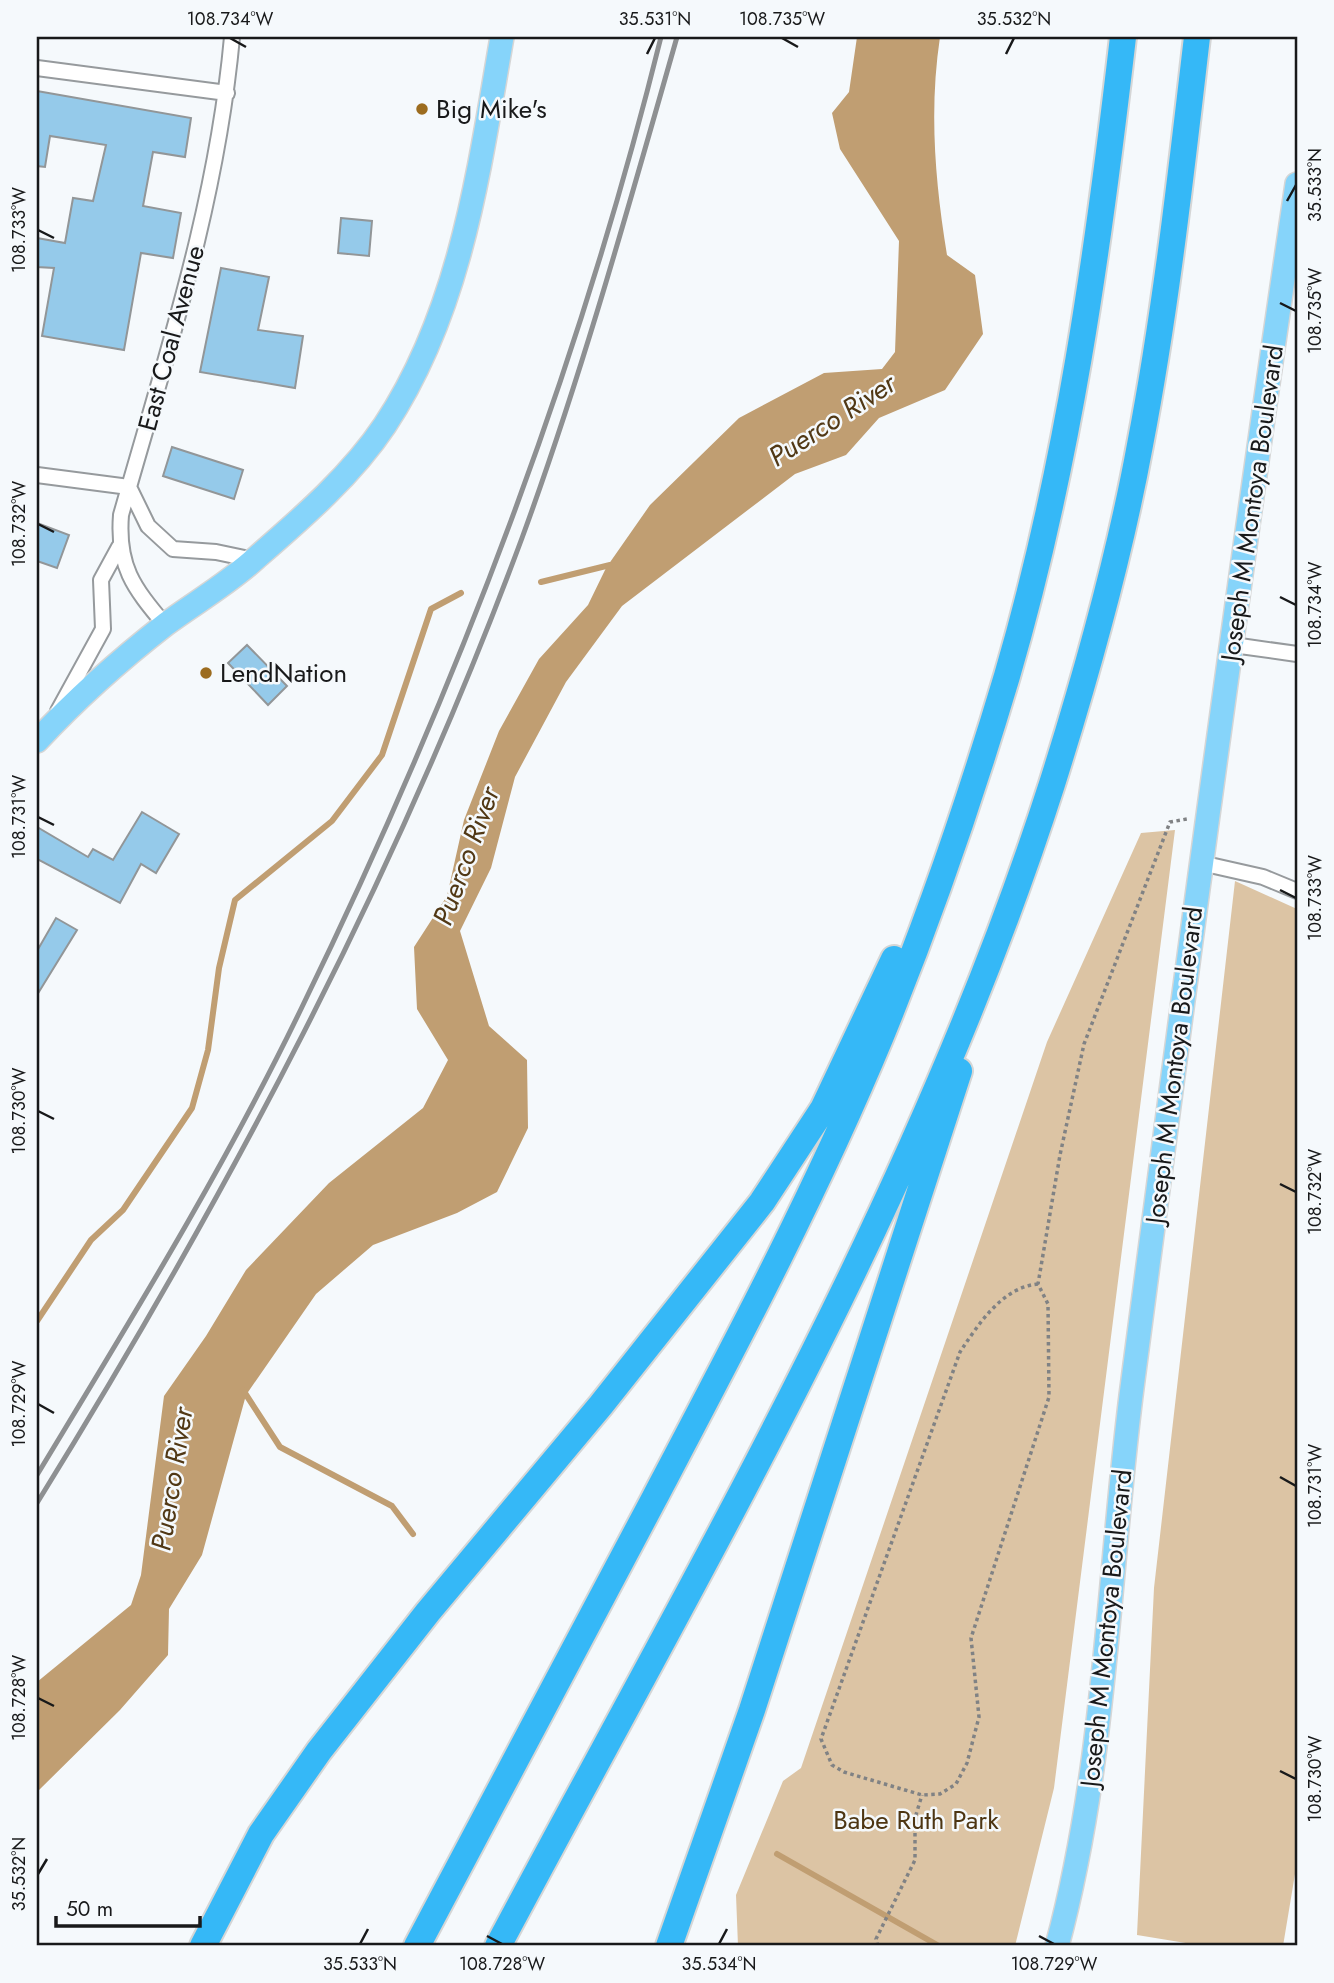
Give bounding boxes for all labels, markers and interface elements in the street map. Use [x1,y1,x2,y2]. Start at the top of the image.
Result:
text: 108.734°W [187,6,273,32]
text: 35.531°N [619,6,691,32]
text: 108.735°W [739,6,825,32]
text: 35.532°N [977,6,1051,32]
place label: Big Mike's [436,90,547,128]
marker: Big Mike's [414,101,430,117]
text: 35.533°N [1302,148,1328,222]
text: 108.733°W [6,187,32,273]
street label: East Coal Avenue [128,241,214,435]
text: 108.735°W [1302,268,1328,354]
street label: Joseph M Montoya Boulevard [1211,342,1293,667]
water label: Puerco River [760,362,905,477]
text: 108.732°W [6,481,32,567]
text: 108.734°W [1302,562,1328,648]
place label: LendNation [220,654,347,692]
marker: LendNation [198,665,214,681]
text: 108.731°W [6,775,32,859]
water label: Puerco River [422,779,511,931]
text: 108.733°W [1302,855,1328,941]
street label: Joseph M Montoya Boulevard [1135,904,1212,1229]
text: 108.730°W [6,1067,32,1154]
text: 108.732°W [1302,1149,1328,1235]
text: 108.729°W [6,1360,32,1447]
water label: Puerco River [140,1403,204,1554]
text: 108.731°W [1302,1444,1328,1528]
street label: Joseph M Montoya Boulevard [1070,1467,1142,1792]
text: 108.728°W [6,1655,32,1741]
text: 108.730°W [1302,1735,1328,1822]
park label: Babe Ruth Park [833,1801,999,1839]
text: 35.532°N [6,1837,32,1911]
scale bar [56,1885,200,1929]
text: 50 m [66,1894,113,1924]
text: 35.533°N [323,1951,397,1977]
text: 108.728°W [459,1951,545,1977]
text: 35.534°N [682,1951,756,1977]
text: 108.729°W [1011,1951,1098,1977]

